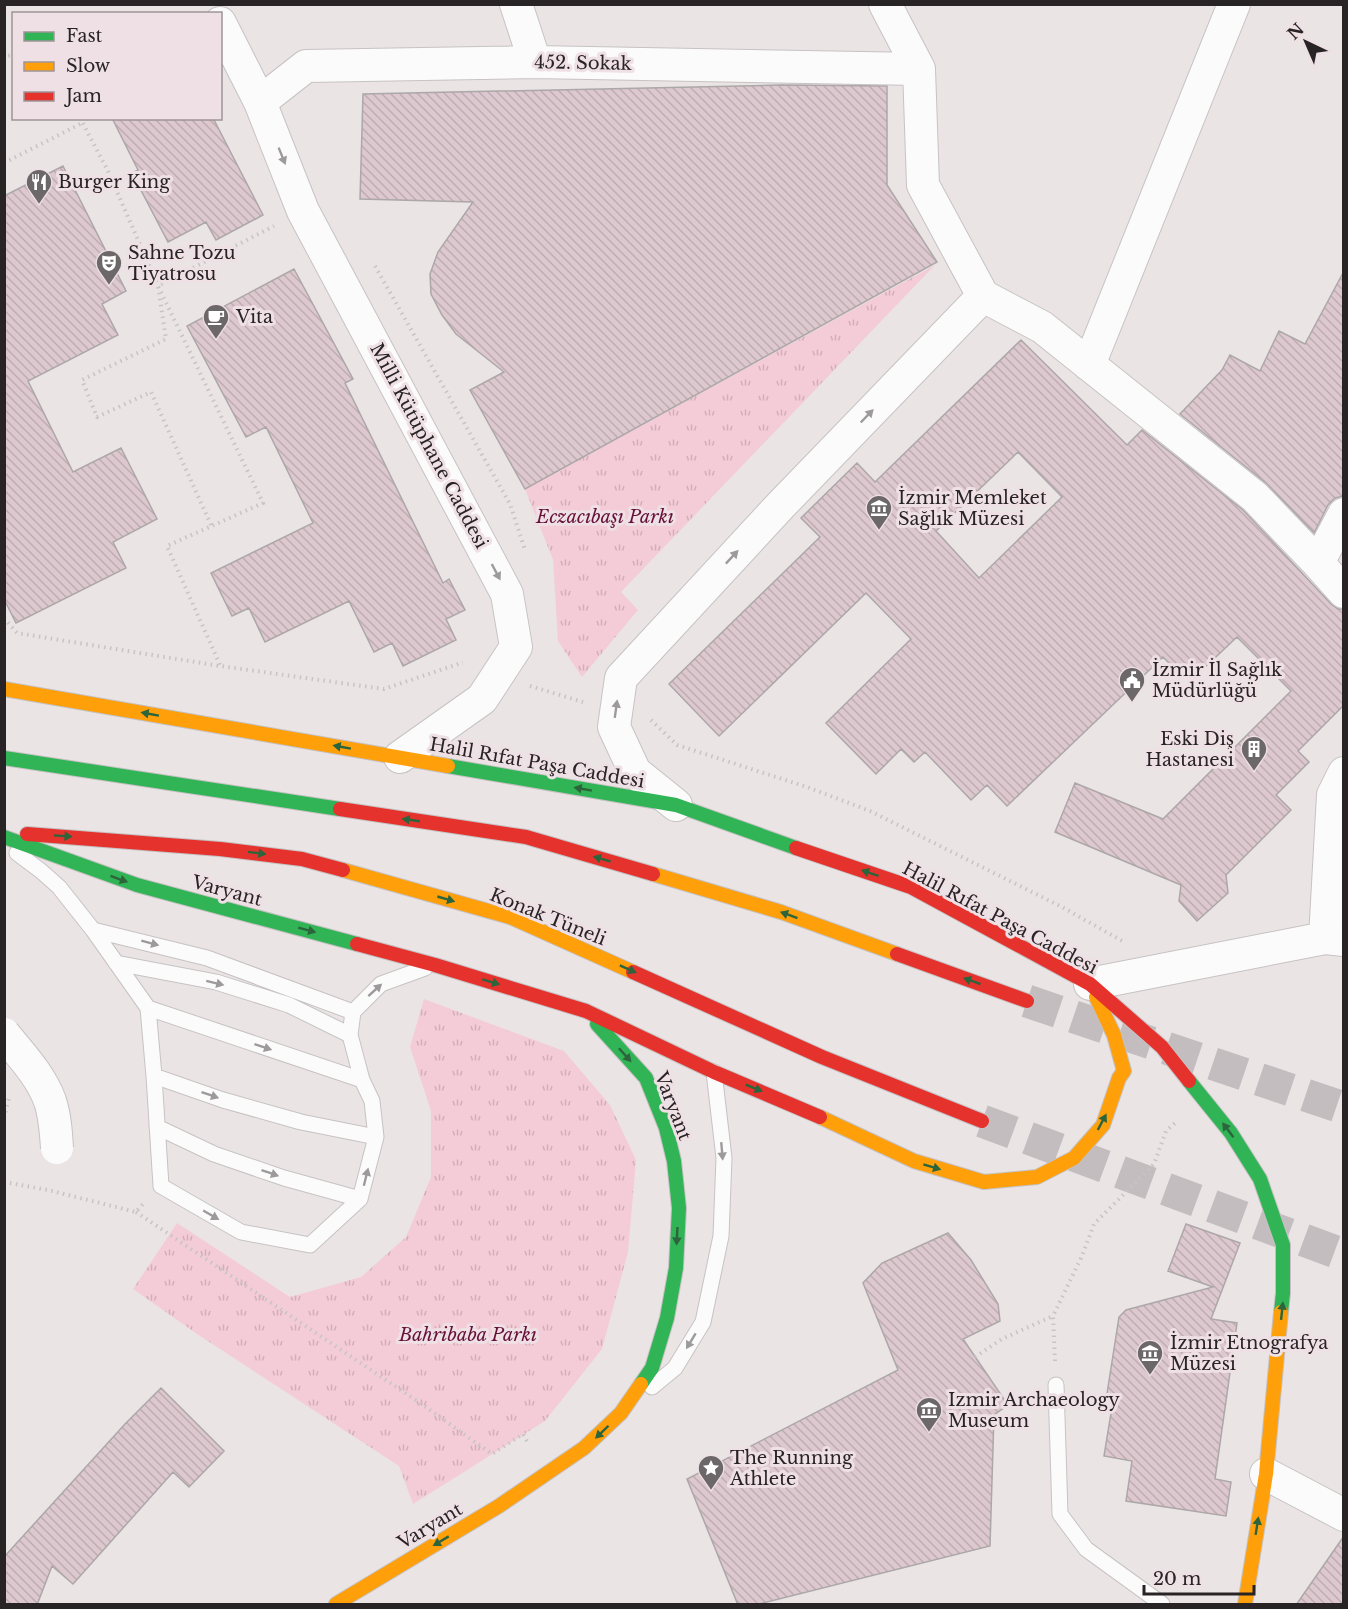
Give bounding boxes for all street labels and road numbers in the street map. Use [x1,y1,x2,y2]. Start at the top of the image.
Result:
street label: 452. Sokak [534,51,632,75]
street label: Milli Kütüphane Caddesi [365,340,493,552]
street label: Halil Rıfat Paşa Caddesi [428,733,646,793]
street label: Halil Rıfat Paşa Caddesi [899,857,1101,979]
street label: Varyant [189,871,265,911]
street label: Konak Tüneli [487,884,609,950]
street label: Varyant [650,1068,696,1143]
street label: Varyant [393,1498,466,1554]

